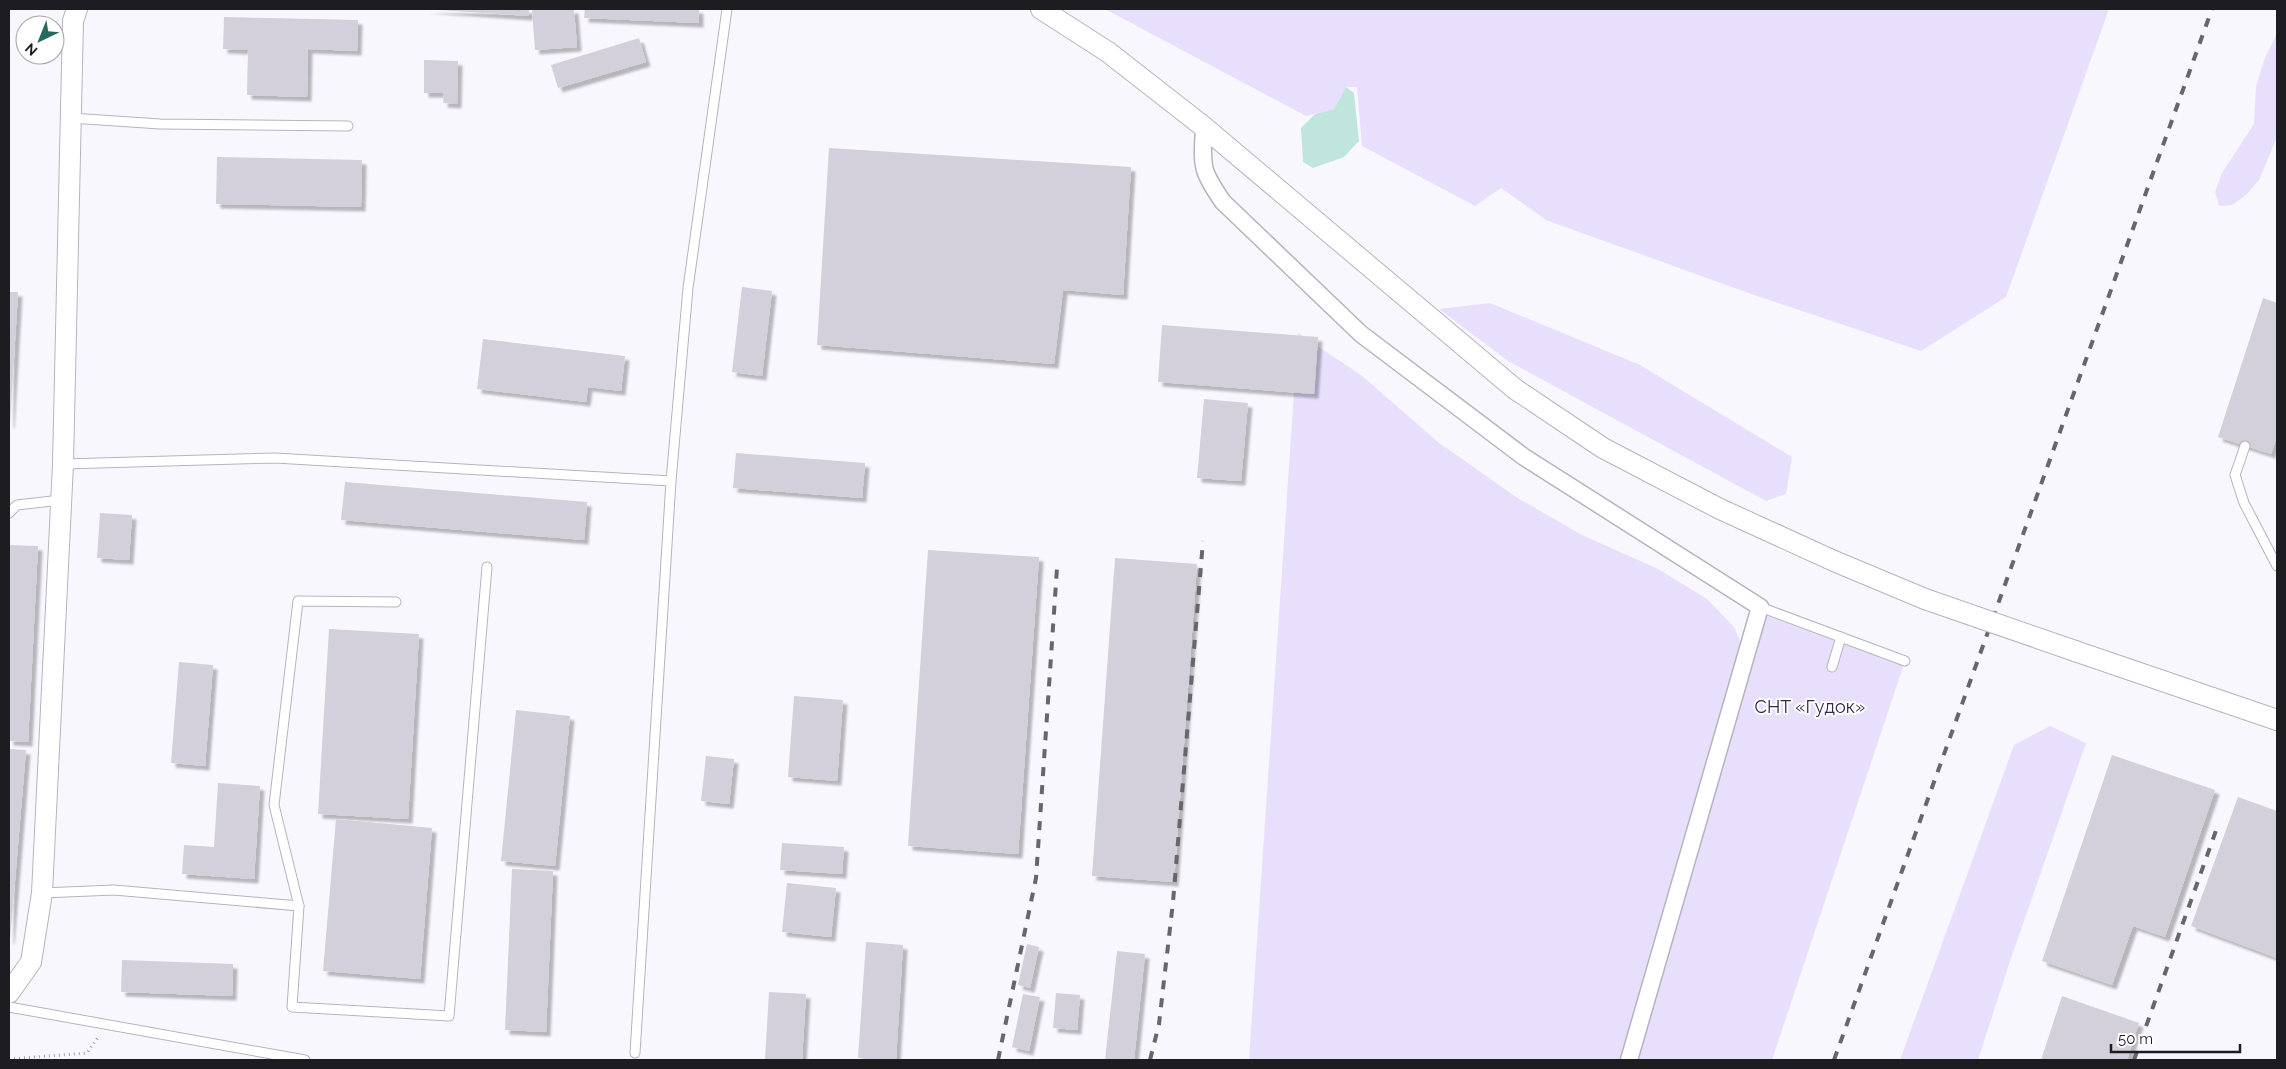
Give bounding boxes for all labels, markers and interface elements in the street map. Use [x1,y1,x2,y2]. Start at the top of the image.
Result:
north arrow [15,15,65,65]
text: N [22,40,40,59]
park label: СНТ «Гудок» [1755,696,1865,717]
scale bar [2111,1022,2240,1054]
text: 50 m [2118,1030,2153,1048]

